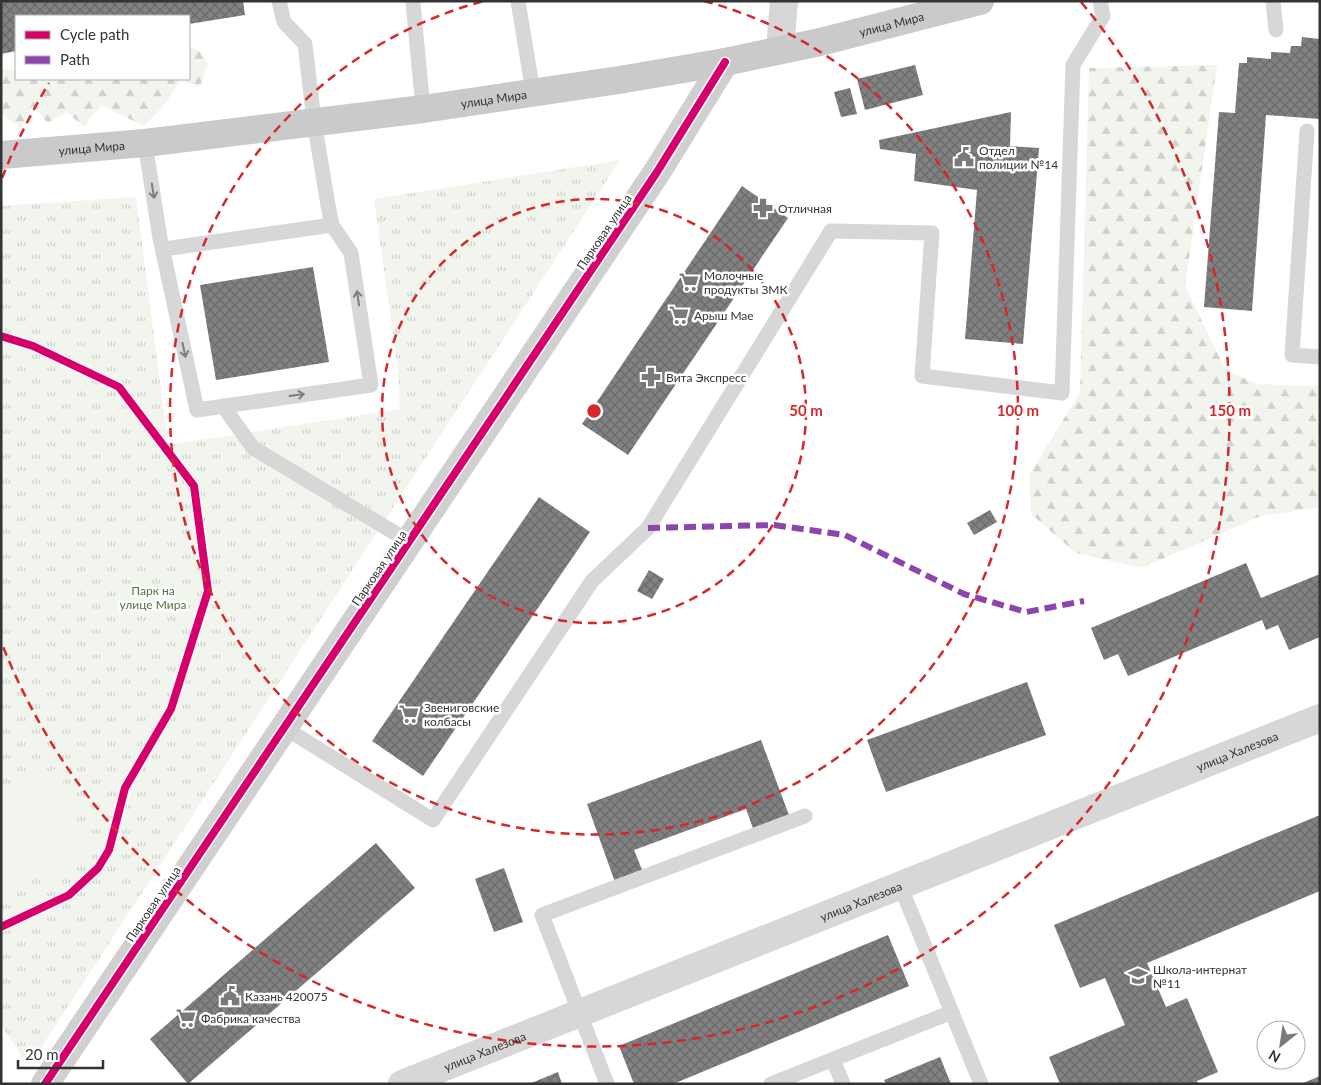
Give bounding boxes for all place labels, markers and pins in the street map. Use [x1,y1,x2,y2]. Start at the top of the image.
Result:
place label: Отдел полиции №14 [979,143,1058,172]
public building icon: Отдел полиции №14 [953,146,975,168]
pharmacy icon: Отличная [752,197,774,219]
place label: Отличная [778,201,832,216]
place label: Молочные продукты ЗМК [704,268,787,297]
supermarket icon: Молочные продукты ЗМК [678,271,700,293]
supermarket icon: Арыш Мае [668,304,690,326]
place label: Арыш Мае [694,308,754,323]
pharmacy icon: Вита Экспресс [640,366,662,388]
place label: Вита Экспресс [666,370,747,385]
centre of rings [585,402,603,420]
place label: Звениговские колбасы [424,700,499,729]
supermarket icon: Звениговские колбасы [398,703,420,725]
place label: Школа-интернат №11 [1153,962,1247,991]
school or university icon: Школа-интернат №11 [1127,965,1149,987]
public building icon: Казань 420075 [219,985,241,1007]
place label: Казань 420075 [245,989,328,1004]
supermarket icon: Фабрика качества [175,1007,197,1029]
place label: Фабрика качества [201,1011,301,1026]

